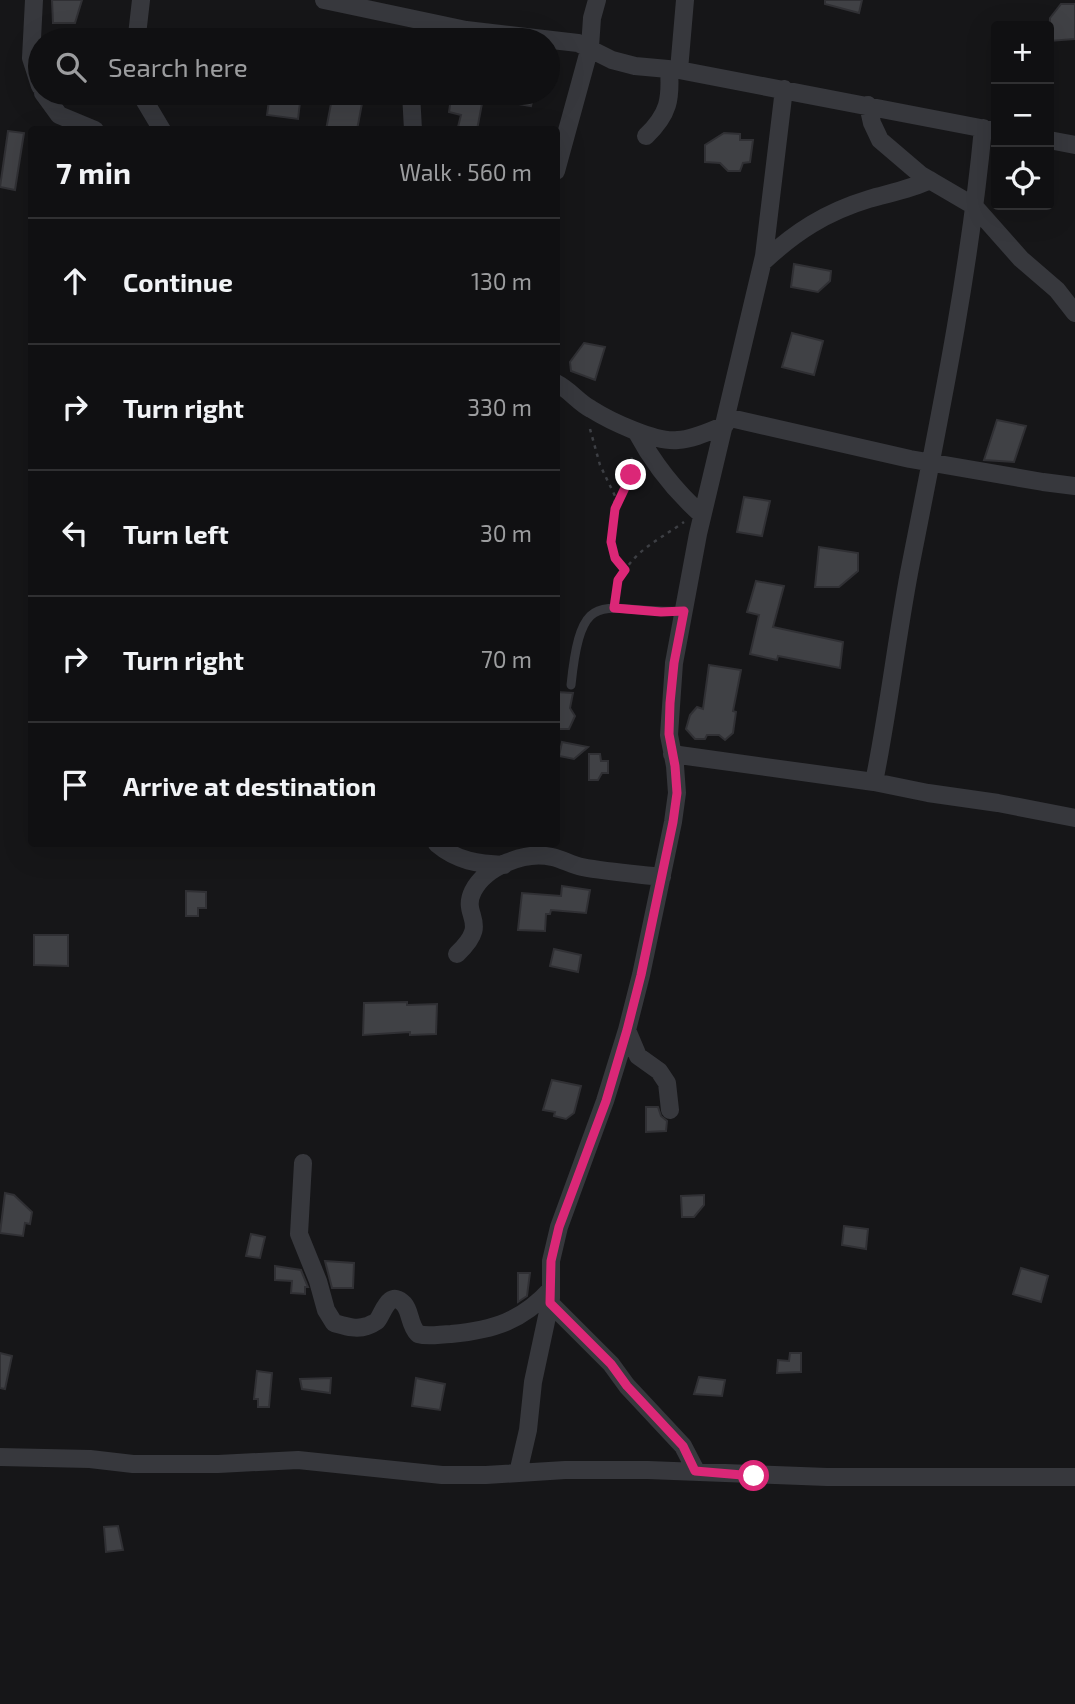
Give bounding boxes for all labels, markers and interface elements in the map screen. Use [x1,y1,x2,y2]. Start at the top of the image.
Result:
map controls [991,21,1054,210]
button: + [991,21,1054,84]
search box [28,28,560,105]
icon: search [52,48,90,86]
text: Search here [108,51,248,82]
button: − [991,84,1054,147]
button: locate [991,147,1054,210]
text: 7 min [56,154,131,190]
text: Walk · 560 m [399,158,532,186]
icon: ahead [56,262,94,300]
text: Continue [123,266,233,297]
text: 130 m [471,267,532,295]
icon: right [56,388,94,426]
text: Turn right [123,392,244,423]
text: 330 m [467,393,532,421]
route end [615,459,646,490]
icon: left [56,514,94,552]
text: Turn left [123,518,229,549]
text: 30 m [480,519,532,547]
icon: right [56,640,94,678]
text: Turn right [123,644,244,675]
text: 70 m [481,645,532,673]
icon: arrive [56,766,94,804]
text: Arrive at destination [123,770,376,801]
route start [738,1460,769,1491]

